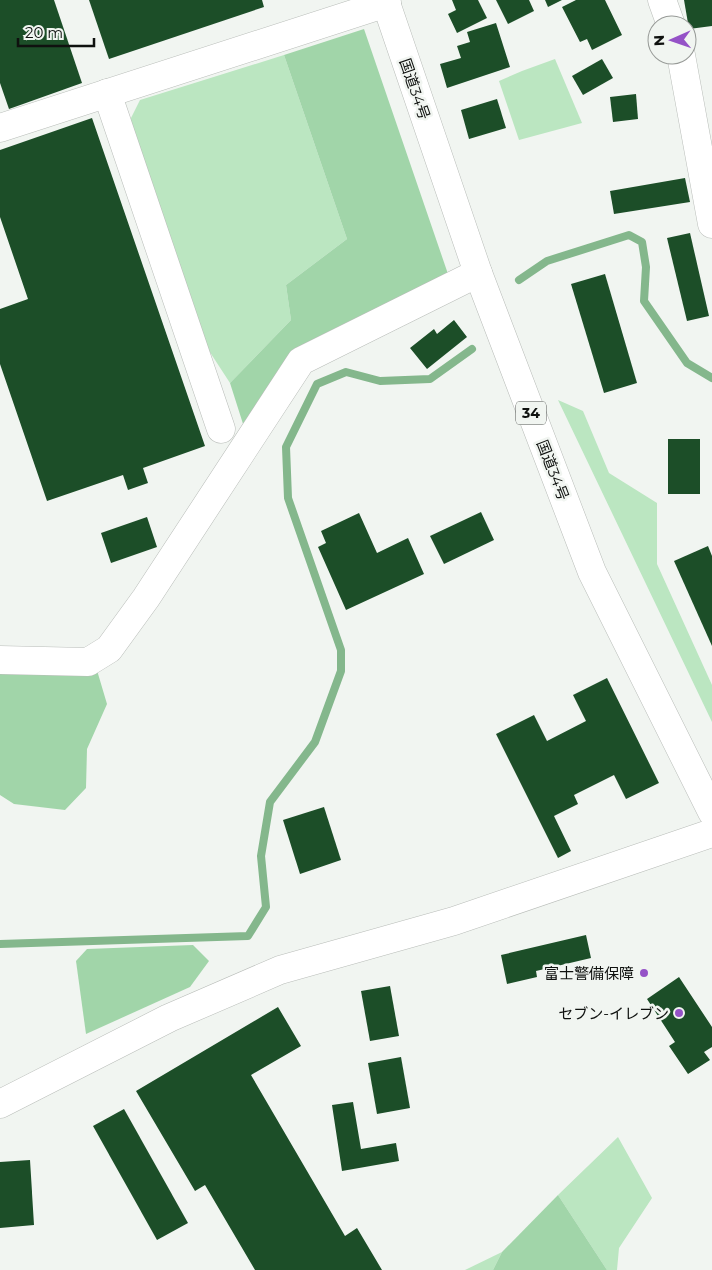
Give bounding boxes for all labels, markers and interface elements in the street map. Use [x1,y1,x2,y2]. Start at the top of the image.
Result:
scale bar [18,15,94,47]
north arrow [647,15,697,65]
text: 20 m [25,23,63,42]
text: N [650,34,668,46]
street label: 国道34号 [396,56,434,122]
road number: 34 [516,402,546,424]
street label: 国道34号 [533,437,573,503]
place label: 富士警備保障 [544,964,634,983]
marker: 富士警備保障 [638,967,650,979]
place label: セブン-イレブン [558,1004,669,1023]
marker: セブン-イレブン [673,1007,685,1019]

